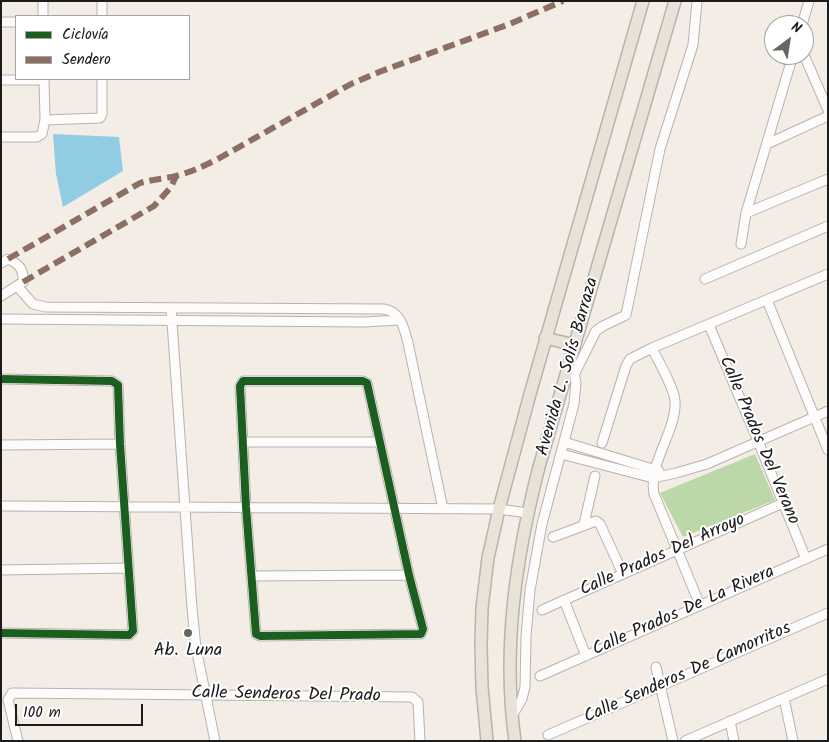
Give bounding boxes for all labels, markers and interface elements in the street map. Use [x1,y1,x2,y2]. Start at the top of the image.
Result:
legend [15,15,190,80]
north arrow [764,15,814,65]
text: N [787,16,806,40]
text: Ciclovía [62,23,109,47]
text: Sendero [62,48,111,72]
street label: Avenida L. Solís Barraza [533,275,605,459]
street label: Calle Prados Del Verano [713,354,803,528]
street label: Calle Prados Del Arroyo [577,510,749,602]
street label: Calle Prados De La Rivera [590,562,778,662]
street label: Calle Senderos De Camorritos [581,619,795,729]
marker: Ab. Luna [182,627,194,639]
place label: Ab. Luna [154,641,222,663]
street label: Calle Senderos Del Prado [191,684,381,708]
scale bar [18,694,145,726]
text: 100 m [23,701,61,725]

